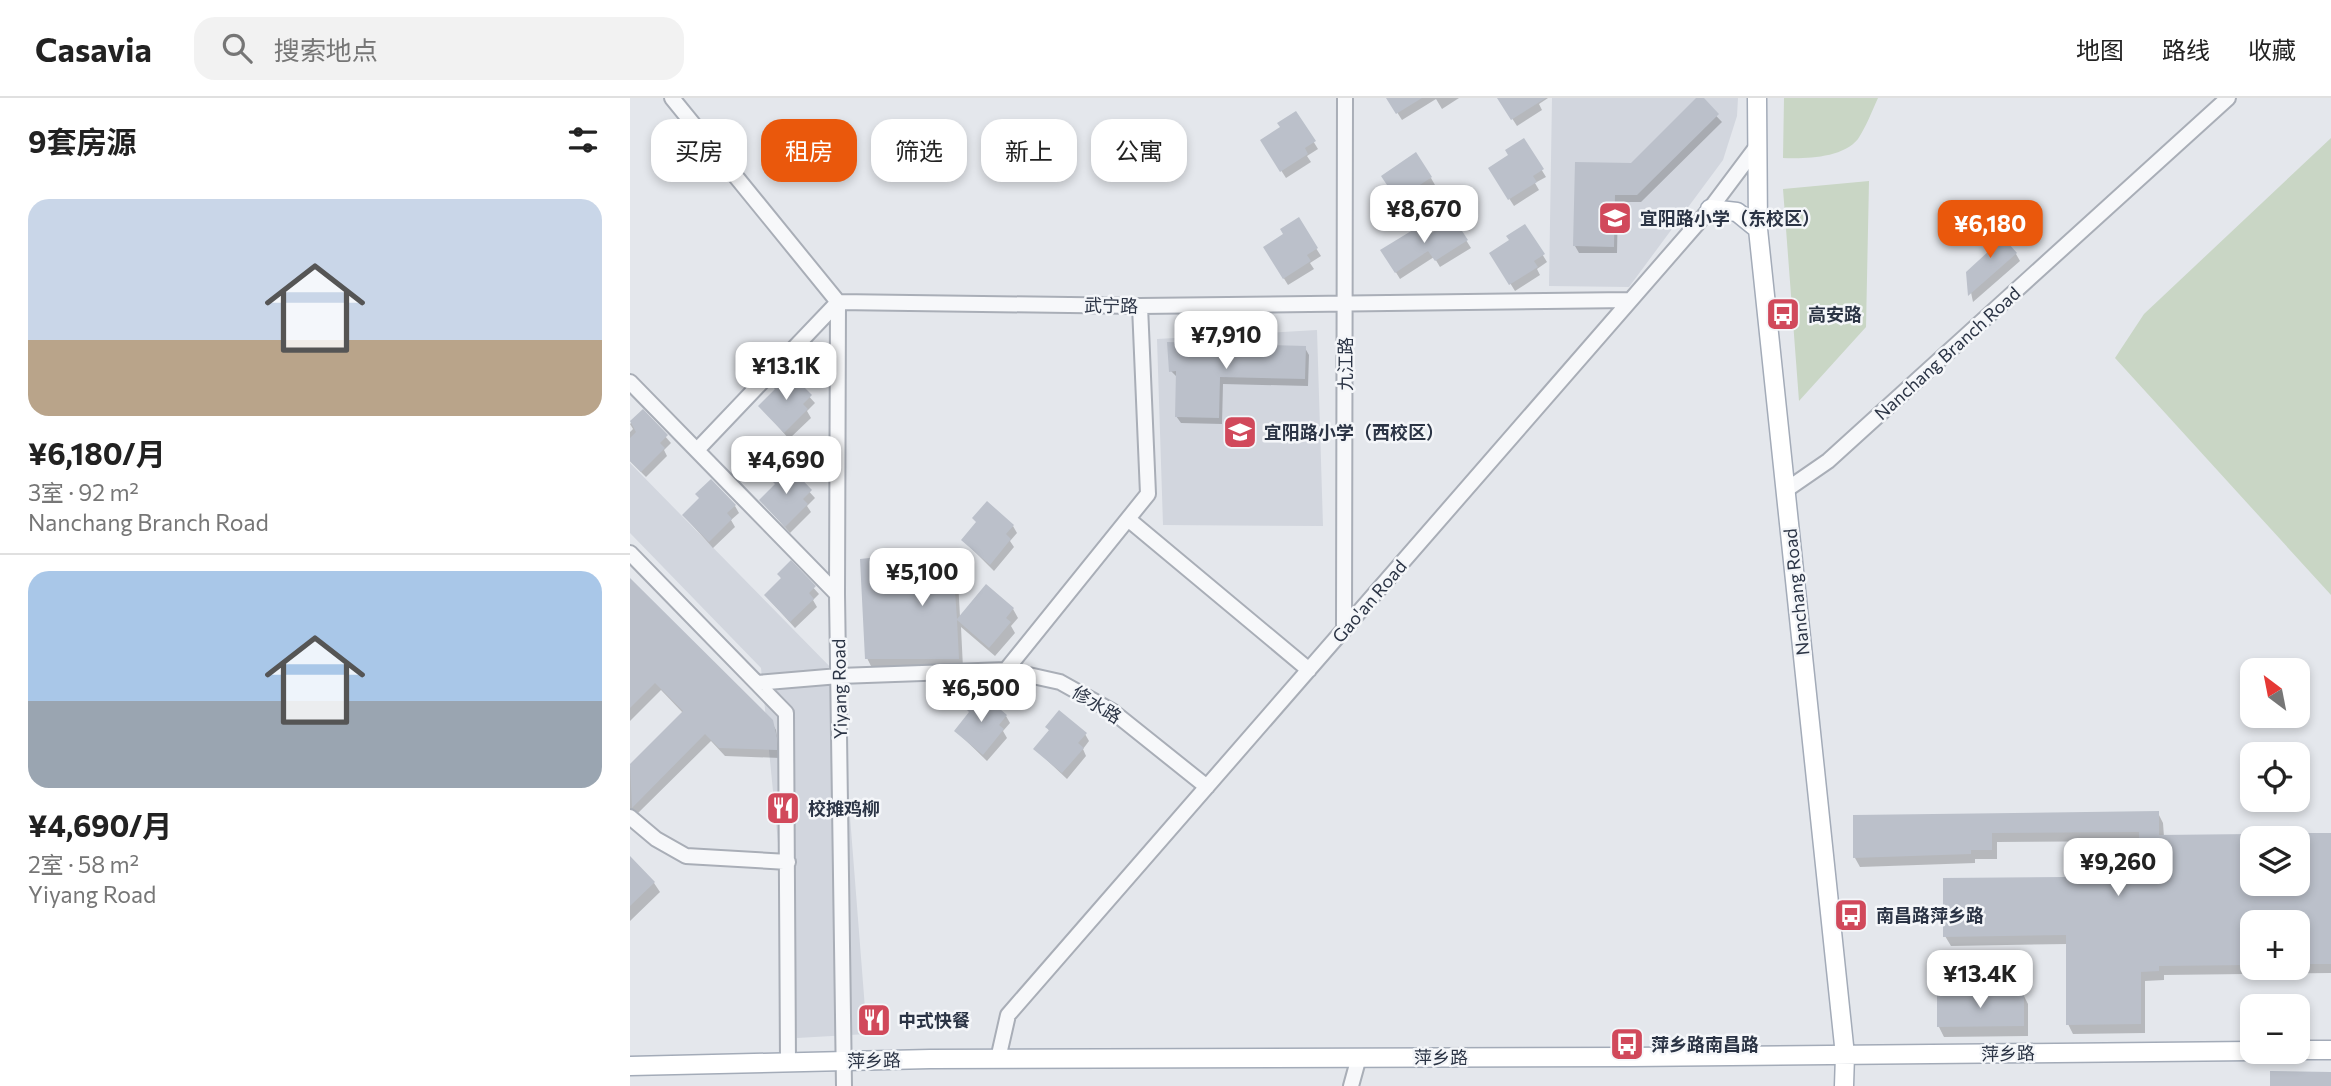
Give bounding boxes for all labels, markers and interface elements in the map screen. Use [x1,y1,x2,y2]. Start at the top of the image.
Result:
search box [194,17,684,80]
text: Casavia [35,28,152,69]
icon: search [218,29,256,67]
text: 搜索地点 [274,34,378,65]
text: 地图 [2076,35,2124,64]
text: 路线 [2162,35,2210,64]
text: 收藏 [2248,35,2296,64]
chip: 买房 [651,119,747,182]
chip: 租房 [761,119,857,182]
chip: 筛选 [871,119,967,182]
chip: 新上 [981,119,1077,182]
chip: 公寓 [1091,119,1187,182]
icon: filters [564,121,602,159]
text: 9套房源 [28,122,137,159]
pin: ¥8,670 [1367,186,1481,245]
text: ¥8,670 [1386,194,1462,222]
school or university icon: 宜阳路小学（东校区） [1596,199,1634,237]
pin: ¥6,180 [1933,200,2047,260]
place label: 宜阳路小学（东校区） [1640,207,1820,229]
text: ¥6,180 [1954,209,2026,237]
icon: home [252,245,378,371]
street label: Nanchang Branch Road [1870,282,2024,424]
street label: 武宁路 [1084,294,1138,316]
bus stop icon: 高安路 [1764,295,1802,333]
place label: 高安路 [1808,303,1862,325]
pin: ¥7,910 [1169,312,1283,371]
text: ¥7,910 [1190,320,1262,348]
street label: 九江路 [1334,337,1356,391]
pin: ¥13.1K [729,342,843,402]
text: ¥13.1K [751,351,821,379]
school or university icon: 宜阳路小学（西校区） [1221,413,1259,451]
place label: 宜阳路小学（西校区） [1264,421,1444,443]
text: ¥6,180/月 [28,434,166,471]
pin: ¥4,690 [729,436,843,496]
text: ¥4,690 [747,445,825,473]
text: 3室 · 92 m² [28,478,139,506]
text: Nanchang Branch Road [28,508,269,536]
street label: Nanchang Road [1778,527,1814,657]
pin: ¥5,100 [865,548,979,608]
street label: Gao'an Road [1327,555,1411,647]
text: ¥5,100 [885,557,959,585]
icon: home [252,617,378,743]
street label: Yiyang Road [827,639,851,739]
north arrow [2240,658,2310,728]
map controls [2240,658,2310,1064]
pin: ¥6,500 [924,664,1038,724]
text: ¥6,500 [942,673,1020,701]
street label: 修水路 [1068,680,1126,728]
button: locate [2240,742,2310,812]
restaurant icon: 校摊鸡柳 [764,789,802,827]
place label: 校摊鸡柳 [808,797,880,819]
text: ¥4,690/月 [28,806,172,843]
button: layers [2240,826,2310,896]
pin: ¥9,260 [2061,838,2175,898]
text: ¥9,260 [2080,847,2156,875]
text: 2室 · 58 m² [28,850,139,878]
text: Yiyang Road [28,880,156,908]
bus stop icon: 南昌路萍乡路 [1832,896,1870,934]
place label: 南昌路萍乡路 [1876,904,1984,926]
button: + [2240,910,2310,980]
pin: ¥13.4K [1923,950,2037,1010]
text: ¥13.4K [1943,959,2017,987]
button: − [2240,994,2310,1064]
restaurant icon: 中式快餐 [855,1001,893,1039]
place label: 中式快餐 [898,1009,970,1031]
bus stop icon: 萍乡路南昌路 [1608,1025,1646,1063]
place label: 萍乡路南昌路 [1651,1033,1759,1055]
street label: 萍乡路 [1981,1042,2035,1064]
street label: 萍乡路 [1414,1046,1468,1068]
street label: 萍乡路 [847,1049,901,1071]

